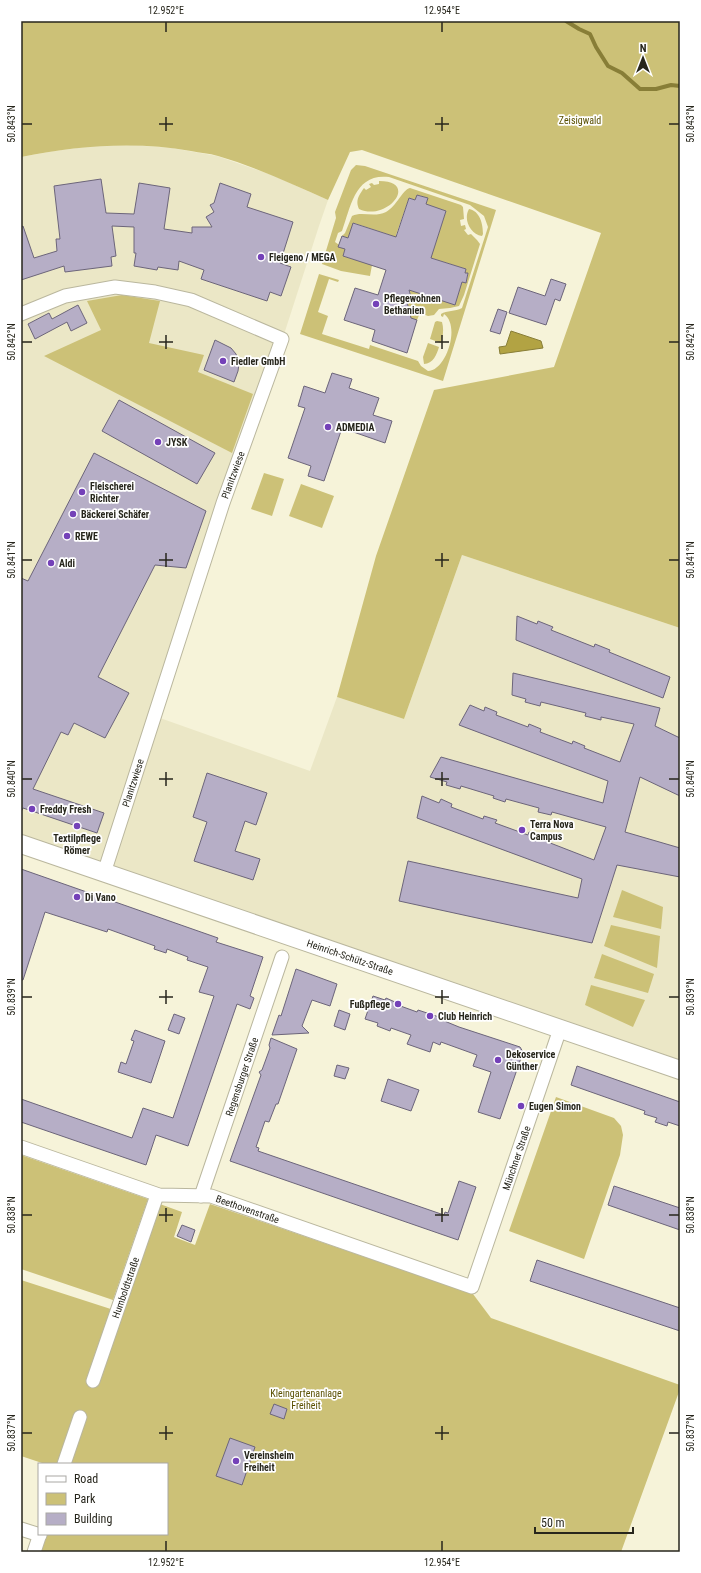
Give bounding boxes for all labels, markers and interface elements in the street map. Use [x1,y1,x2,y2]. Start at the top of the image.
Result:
text: 12.952°E [148,5,184,16]
text: 12.954°E [424,5,460,16]
north arrow [623,38,663,78]
text: N [640,42,647,55]
text: 50.843°N [6,105,17,143]
text: 50.843°N [685,105,696,143]
park label: Zeisigwald [559,115,601,126]
marker: Fleigeno / MEGA [256,252,266,262]
place label: Fleigeno / MEGA [269,252,336,263]
place label: Pflegewohnen Bethanien [384,293,441,316]
marker: Pflegewohnen Bethanien [371,299,381,309]
text: 50.842°N [6,323,17,361]
text: 50.842°N [685,323,696,361]
marker: Fiedler GmbH [218,356,228,366]
place label: Fiedler GmbH [231,356,285,367]
marker: ADMEDIA [323,422,333,432]
place label: ADMEDIA [336,422,375,433]
marker: JYSK [153,437,163,447]
place label: JYSK [166,437,188,448]
street label: Planitzwiese [219,449,247,500]
place label: Fleischerei Richter [90,481,134,504]
marker: Fleischerei Richter [77,487,87,497]
marker: Bäckerei Schäfer [68,509,78,519]
place label: Bäckerei Schäfer [81,509,150,520]
marker: REWE [62,531,72,541]
place label: REWE [75,531,98,542]
text: 50.841°N [6,541,17,579]
text: 50.841°N [685,541,696,579]
marker: Aldi [46,558,56,568]
place label: Aldi [59,558,75,569]
street label: Planitzwiese [120,757,146,808]
text: 50.840°N [6,760,17,798]
text: 50.840°N [685,760,696,798]
marker: Freddy Fresh [27,804,37,814]
place label: Freddy Fresh [40,804,91,815]
place label: Terra Nova Campus [530,819,574,842]
marker: Textilpflege Römer [72,821,82,831]
marker: Terra Nova Campus [517,825,527,835]
place label: Textilpflege Römer [53,833,101,856]
marker: Di Vano [72,892,82,902]
place label: Di Vano [85,892,116,903]
street label: Heinrich-Schütz-Straße [306,937,395,977]
text: 50.839°N [6,978,17,1016]
text: 50.839°N [685,978,696,1016]
place label: Fußpflege [350,999,390,1010]
marker: Fußpflege [393,999,403,1009]
marker: Club Heinrich [425,1011,435,1021]
place label: Club Heinrich [438,1011,492,1022]
street label: Regensburger Straße [223,1036,260,1117]
place label: Dekoservice Günther [506,1049,556,1072]
marker: Dekoservice Günther [493,1055,503,1065]
marker: Eugen Simon [516,1101,526,1111]
place label: Eugen Simon [529,1101,581,1112]
street label: Münchner Straße [500,1124,532,1191]
street label: Beethovenstraße [215,1193,281,1225]
text: 50.838°N [6,1196,17,1234]
text: 50.838°N [685,1196,696,1234]
street label: Humboldtstraße [110,1255,141,1319]
park label: Kleingartenanlage Freiheit [270,1388,342,1411]
text: 50.837°N [6,1414,17,1452]
text: 50.837°N [685,1414,696,1452]
place label: Vereinsheim Freiheit [244,1450,294,1473]
marker: Vereinsheim Freiheit [231,1456,241,1466]
legend [38,1463,168,1535]
text: Road [74,1472,98,1486]
text: Park [74,1492,96,1506]
scale bar [535,1509,633,1535]
text: Building [74,1512,112,1526]
text: 50 m [541,1516,565,1530]
text: 12.952°E [148,1557,184,1568]
text: 12.954°E [424,1557,460,1568]

